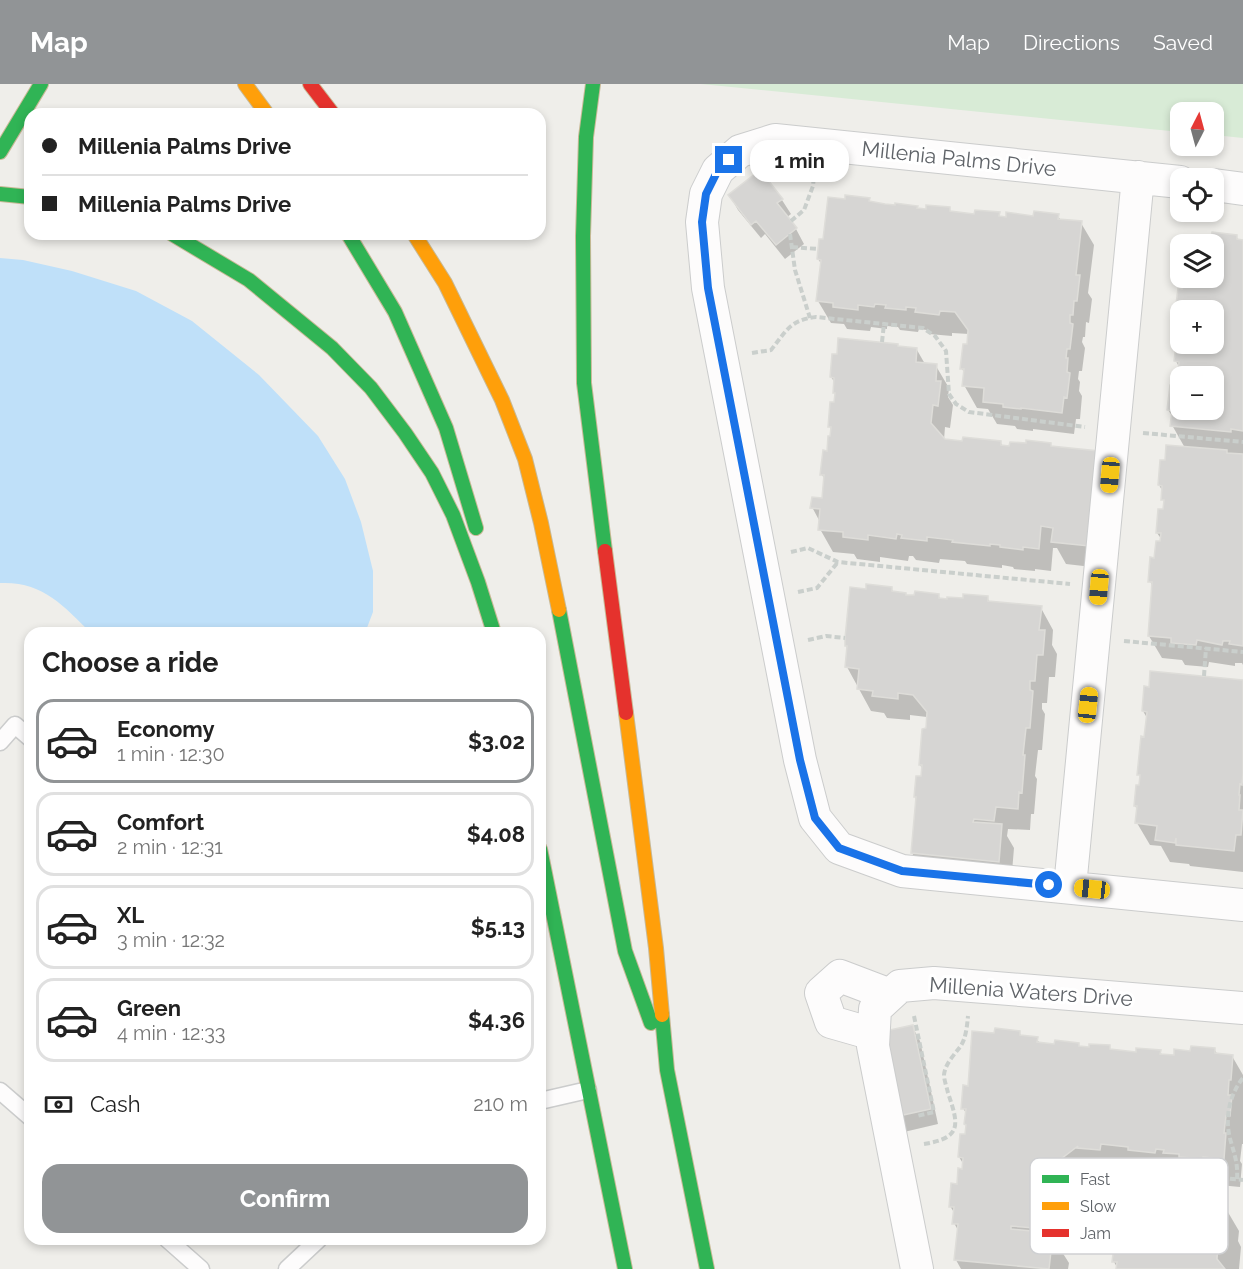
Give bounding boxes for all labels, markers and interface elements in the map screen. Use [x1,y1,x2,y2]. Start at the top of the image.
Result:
text: Map [30,26,88,59]
text: Map [947,30,990,55]
text: Directions [1023,30,1120,55]
text: Saved [1153,30,1213,55]
north arrow [1170,102,1224,156]
map controls [1170,102,1224,420]
text: Millenia Palms Drive [78,133,291,159]
street label: Millenia Palms Drive [861,136,1058,181]
callout: 1 min [750,139,849,181]
route end [715,146,742,173]
text: 1 min [774,149,825,173]
button: locate [1170,168,1224,222]
text: Millenia Palms Drive [78,191,291,217]
button: layers [1170,234,1224,288]
button: + [1170,300,1224,354]
button: − [1170,366,1224,420]
car [1099,456,1121,494]
car [1088,568,1110,606]
text: Choose a ride [42,647,218,678]
car [1077,686,1099,724]
icon: car [45,714,99,768]
text: Economy [117,716,215,742]
text: $3.02 [468,728,525,754]
text: 1 min · 12:30 [117,742,225,766]
icon: car [45,807,99,861]
text: Comfort [117,809,204,835]
text: $4.08 [467,821,525,847]
text: 2 min · 12:31 [117,835,223,859]
route start [1035,871,1062,898]
car [1073,878,1111,900]
icon: car [45,900,99,954]
text: XL [117,902,144,928]
text: $5.13 [471,914,525,940]
text: 3 min · 12:32 [117,928,225,952]
street label: Millenia Waters Drive [928,972,1134,1011]
icon: car [45,993,99,1047]
text: Green [117,995,181,1021]
text: $4.36 [468,1007,525,1033]
text: 4 min · 12:33 [117,1021,226,1045]
icon: cash [42,1088,75,1121]
text: Cash [90,1091,141,1117]
text: 210 m [473,1092,528,1116]
legend [1030,1158,1228,1254]
button: Confirm [42,1164,528,1233]
text: Fast [1080,1170,1111,1189]
text: Slow [1080,1197,1116,1216]
text: Jam [1080,1224,1111,1243]

